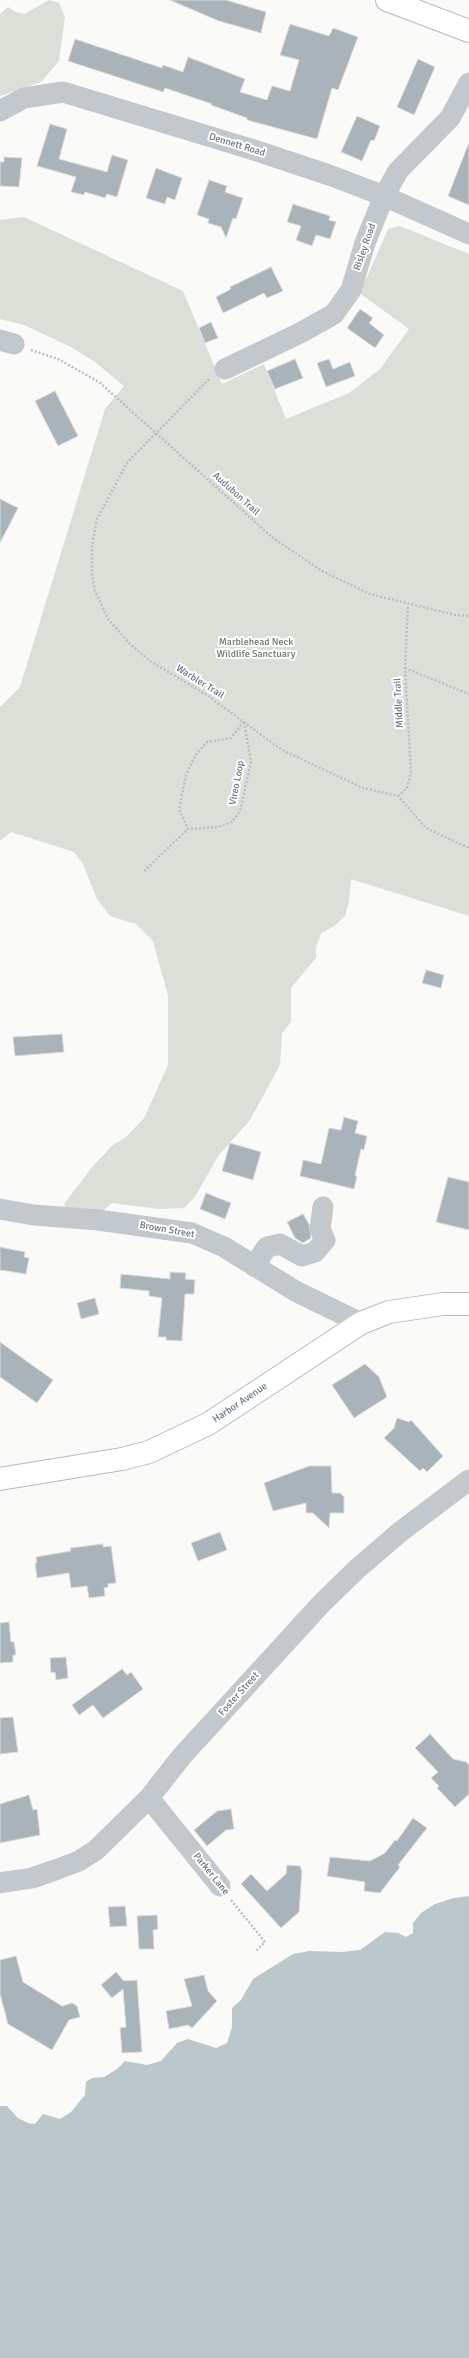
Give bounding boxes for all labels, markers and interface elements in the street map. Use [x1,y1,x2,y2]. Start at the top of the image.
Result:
street label: Dennett Road [208,131,266,159]
street label: Risley Road [351,222,379,272]
street label: Audubon Trail [210,470,262,518]
park label: Marblehead Neck Wildlife Sanctuary [217,636,295,660]
street label: Warbler Trail [174,662,226,702]
street label: Middle Trail [392,678,406,728]
street label: Vireo Loop [227,760,247,806]
street label: Brown Street [139,1219,195,1241]
street label: Harbor Avenue [210,1380,270,1426]
street label: Foster Street [216,1670,262,1718]
street label: Parker Lane [190,1851,232,1897]

